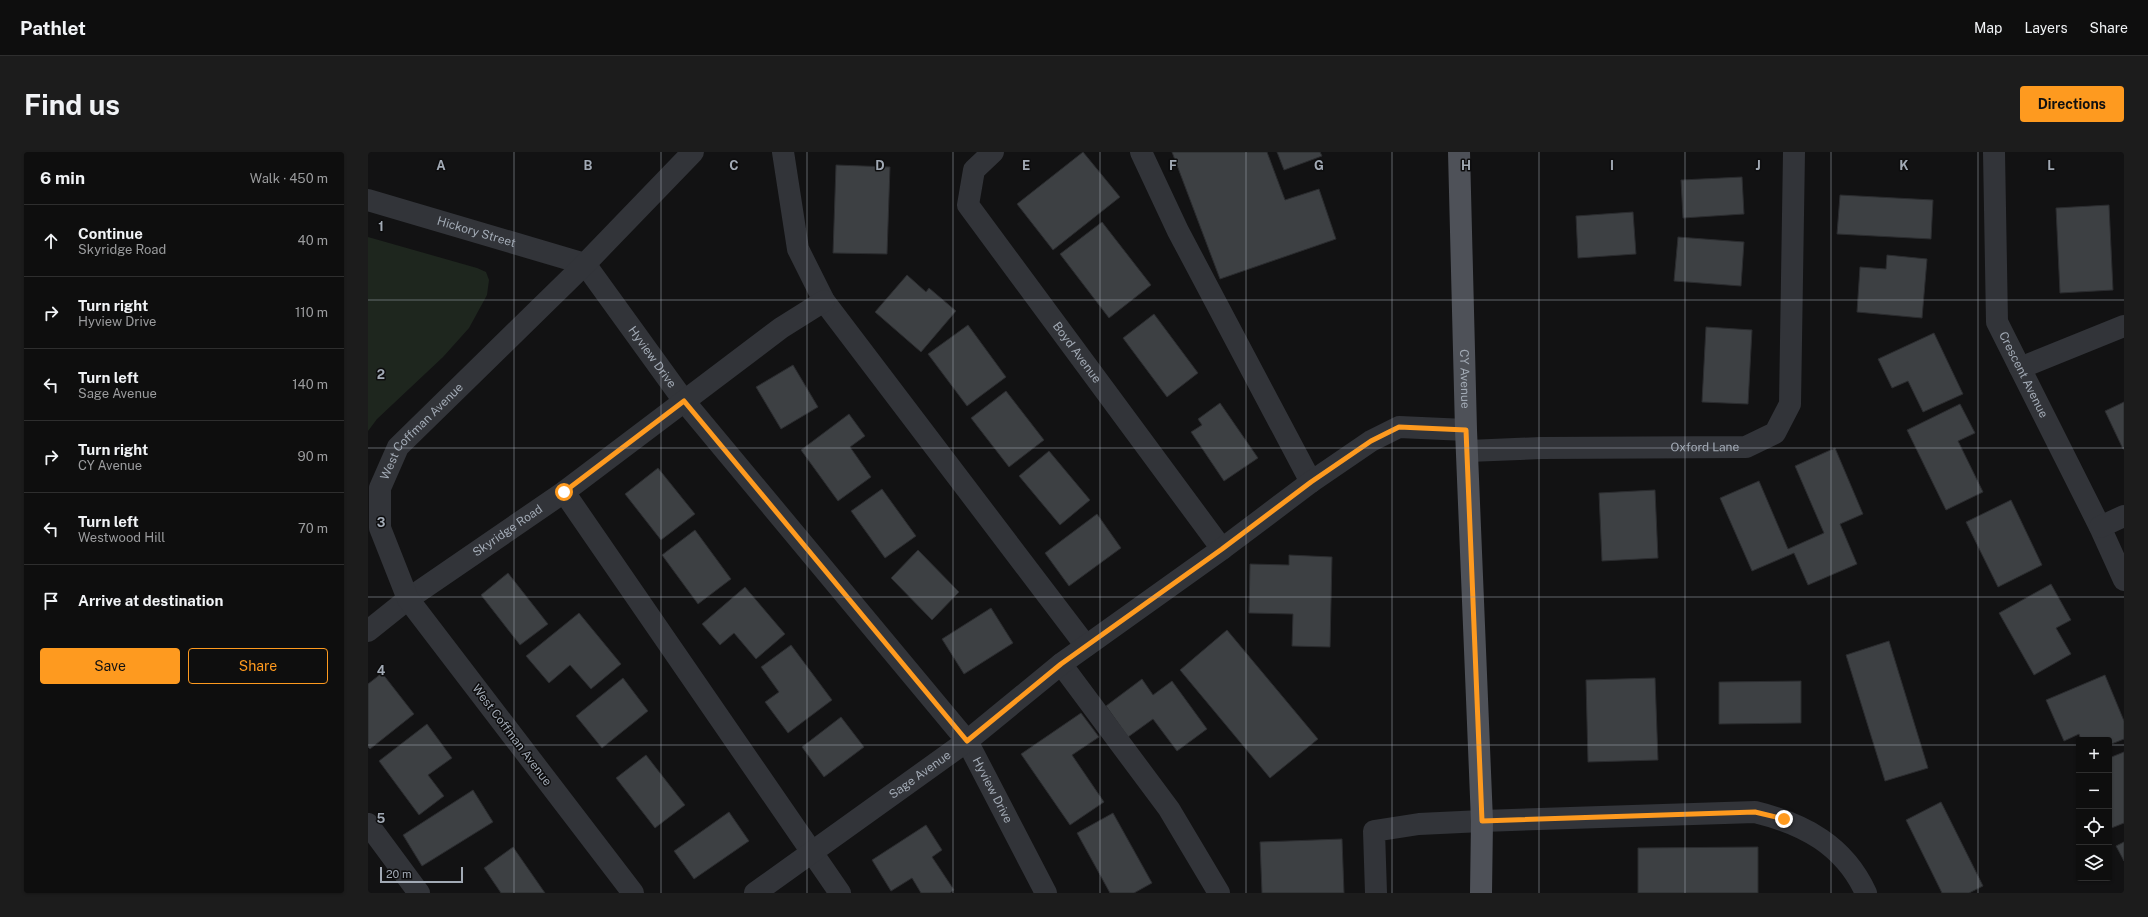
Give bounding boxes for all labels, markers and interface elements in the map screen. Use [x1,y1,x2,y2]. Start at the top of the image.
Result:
text: Pathlet [20,17,86,39]
text: Map [1974,20,2002,36]
text: Layers [2024,20,2068,36]
text: Share [2090,20,2128,36]
button: Directions [2020,86,2124,122]
text: Find us [24,88,120,121]
text: A [436,158,446,173]
text: B [584,158,593,173]
text: C [729,158,739,173]
text: D [875,158,885,173]
text: E [1022,158,1030,173]
text: F [1169,158,1177,173]
text: G [1314,158,1324,173]
text: H [1461,158,1471,173]
text: I [1610,158,1614,173]
text: J [1755,158,1761,173]
text: K [1899,158,1909,173]
text: L [2047,158,2055,173]
text: 6 min [40,168,85,188]
text: Walk · 450 m [250,171,328,186]
street label: Hickory Street [435,214,518,250]
text: 1 [378,219,384,234]
text: Continue [78,225,143,242]
icon: ahead [40,230,62,252]
text: 40 m [297,233,328,248]
text: Skyridge Road [78,242,166,257]
text: Turn right [78,297,148,314]
icon: right [40,302,62,324]
text: 110 m [295,305,328,320]
text: Hyview Drive [78,314,156,329]
street label: Boyd Avenue [1050,319,1104,386]
street label: Hyview Drive [625,324,679,391]
street label: Crescent Avenue [1996,329,2051,420]
street label: CY Avenue [1457,349,1472,409]
text: 2 [377,367,385,382]
text: Turn left [78,369,139,386]
icon: left [40,374,62,396]
text: 140 m [292,377,328,392]
street label: West Coffman Avenue [378,380,466,482]
text: Sage Avenue [78,386,157,401]
street label: Oxford Lane [1671,440,1740,454]
text: Turn right [78,441,148,458]
icon: right [40,446,62,468]
text: 90 m [298,449,328,464]
text: CY Avenue [78,458,142,473]
route start [555,483,573,501]
street label: Skyridge Road [470,502,545,560]
text: Turn left [78,513,139,530]
text: 3 [377,515,386,530]
icon: left [40,518,62,540]
text: 70 m [298,521,328,536]
text: Westwood Hill [78,530,165,545]
icon: arrive [40,590,62,612]
text: Arrive at destination [78,592,223,609]
button: Save [40,648,180,684]
button: Share [188,648,328,684]
text: 4 [377,663,386,678]
street label: West Coffman Avenue [469,682,555,789]
map controls [2076,737,2112,881]
button: + [2076,737,2112,773]
street label: Sage Avenue [886,748,954,802]
street label: Hyview Drive [970,755,1016,826]
button: − [2076,773,2112,809]
button: locate [2076,809,2112,845]
route end [1775,810,1793,828]
text: 5 [377,811,386,826]
button: layers [2076,845,2112,881]
scale bar [380,865,463,884]
text: 20 m [386,868,411,880]

